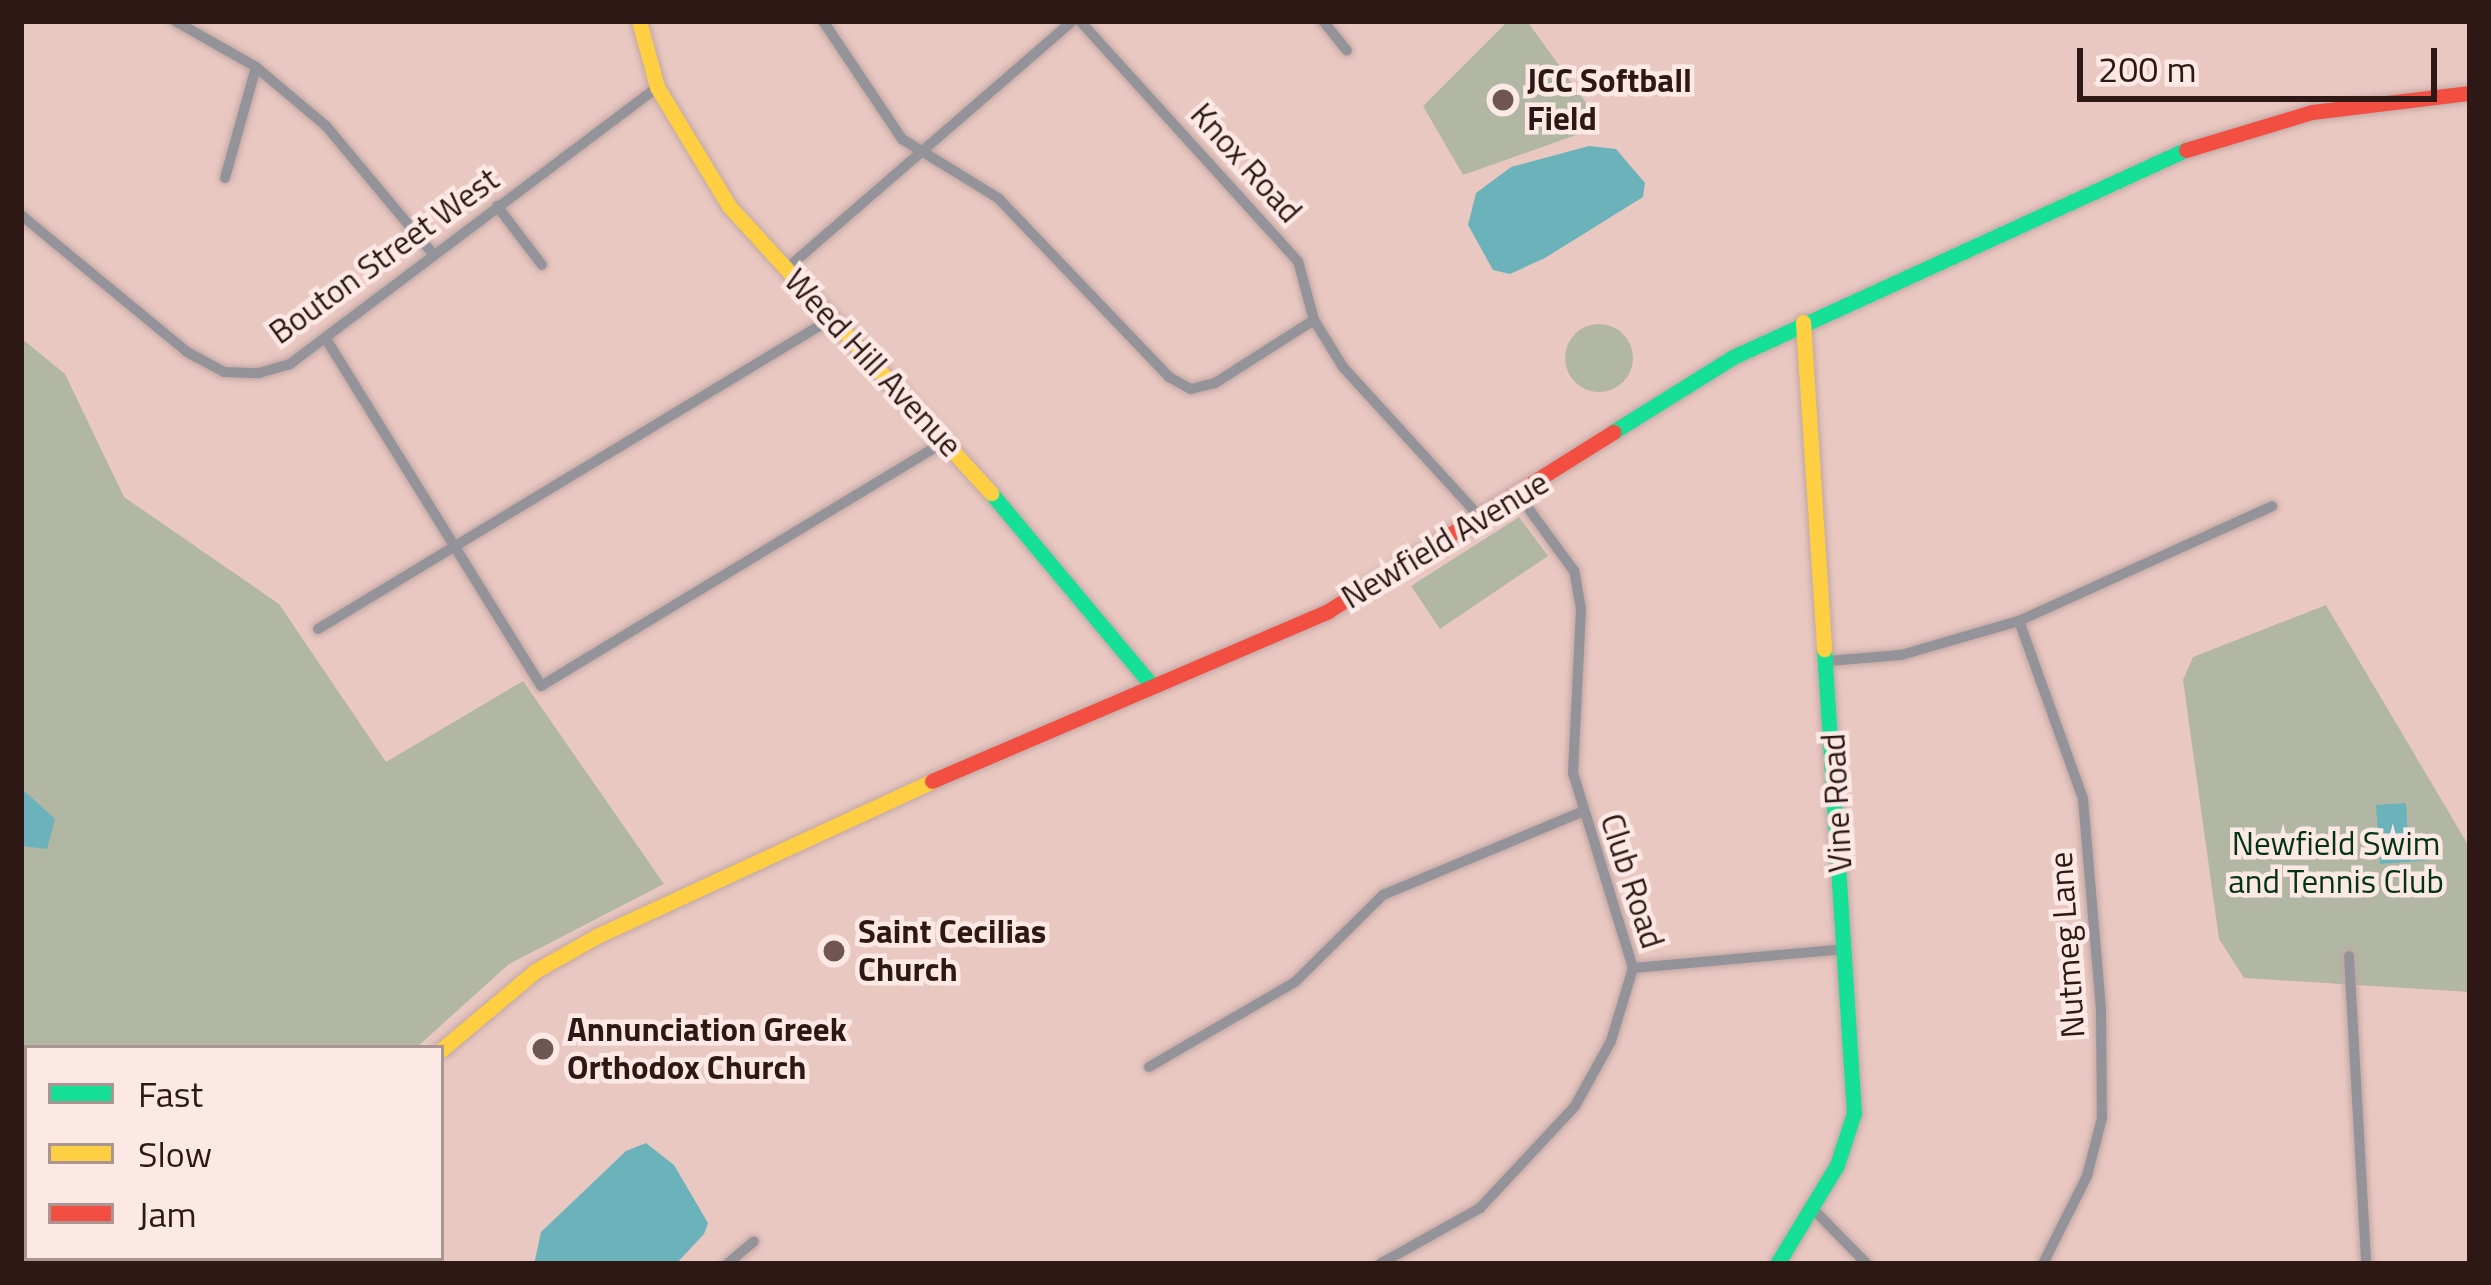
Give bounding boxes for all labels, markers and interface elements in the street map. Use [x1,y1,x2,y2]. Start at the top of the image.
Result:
scale bar [2083,24,2443,98]
text: 200 m [2098,41,2197,96]
place label: JCC Softball Field [1527,61,1692,139]
marker: JCC Softball Field [1490,87,1516,113]
street label: Knox Road [1182,95,1310,231]
street label: Bouton Street West [262,160,506,352]
street label: Weed Hill Avenue [776,261,970,465]
street label: Newfield Avenue [1334,463,1556,617]
street label: Vine Road [1814,732,1860,874]
street label: Club Road [1592,809,1672,953]
park label: Newfield Swim and Tennis Club [2228,824,2444,902]
street label: Nutmeg Lane [2041,851,2093,1039]
place label: Saint Cecilias Church [858,912,1046,990]
marker: Saint Cecilias Church [821,938,847,964]
place label: Annunciation Greek Orthodox Church [567,1010,847,1088]
marker: Annunciation Greek Orthodox Church [530,1036,556,1062]
legend [24,1045,444,1261]
text: Fast [138,1066,203,1121]
text: Slow [138,1126,212,1181]
text: Jam [138,1186,197,1241]

